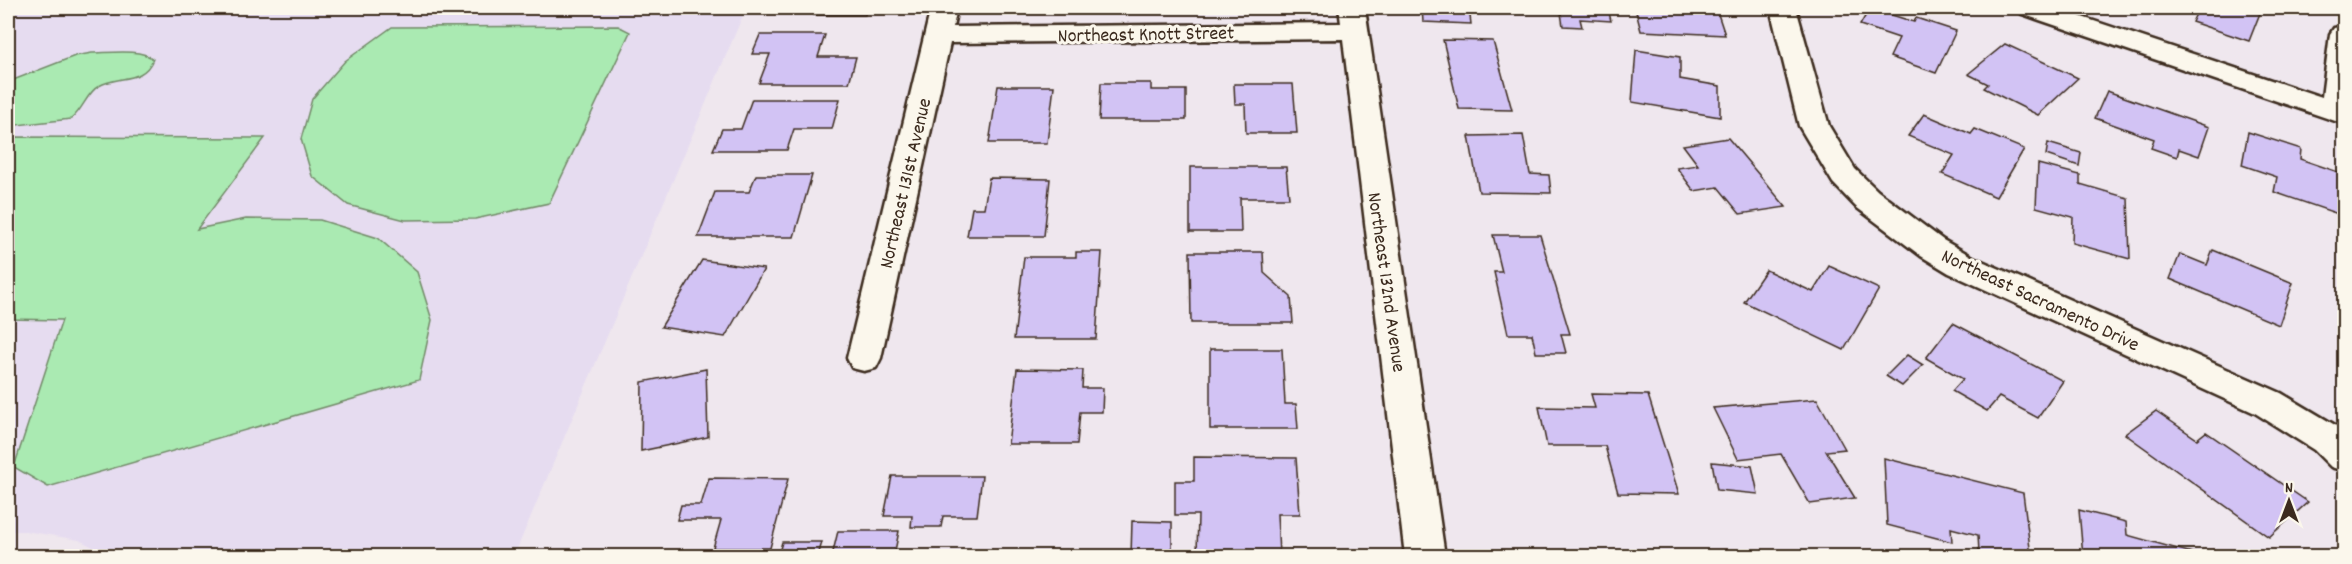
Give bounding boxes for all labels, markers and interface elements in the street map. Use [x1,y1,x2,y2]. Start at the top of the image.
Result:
street label: Northeast Knott Street [1058,20,1235,52]
street label: Northeast 131st Avenue [874,96,940,272]
street label: Northeast 132nd Avenue [1359,191,1412,374]
street label: Northeast Sacramento Drive [1936,243,2143,360]
north arrow [2259,471,2319,531]
text: N [2285,477,2293,500]

